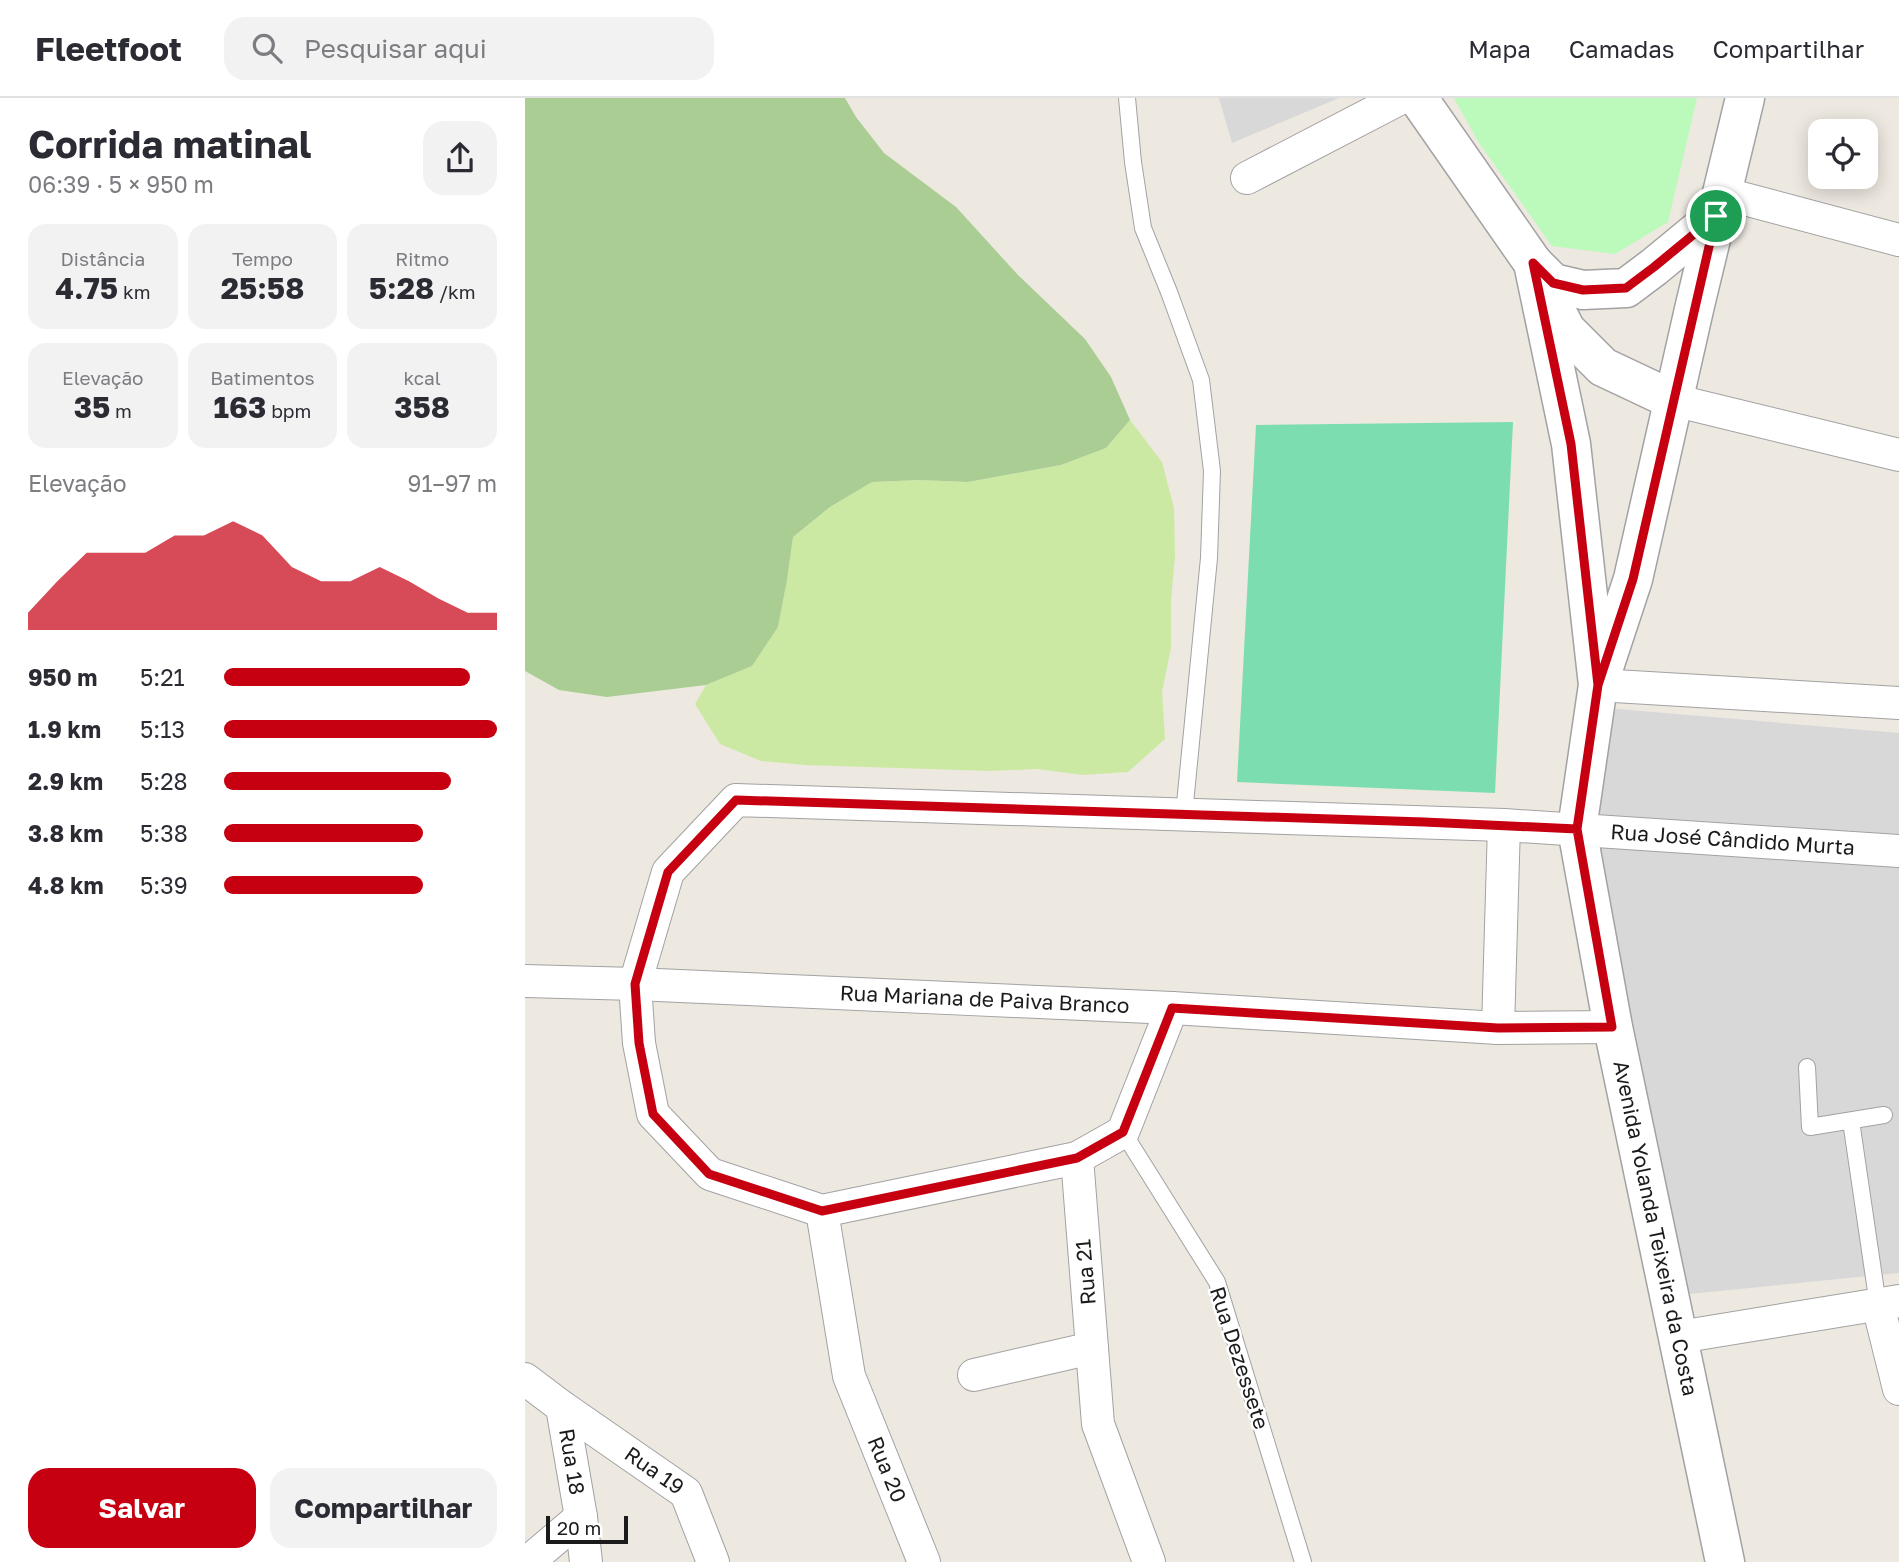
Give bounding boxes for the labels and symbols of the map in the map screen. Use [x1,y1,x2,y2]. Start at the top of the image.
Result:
pin [1686,186,1746,246]
street label: Rua José Cândido Murta [1610,818,1856,860]
street label: Rua Mariana de Paiva Branco [839,979,1130,1018]
street label: Avenida Yolanda Teixeira da Costa [1608,1058,1704,1398]
street label: Rua 21 [1069,1238,1101,1306]
street label: Rua Dezessete [1205,1283,1275,1432]
street label: Rua 18 [554,1427,591,1497]
street label: Rua 20 [863,1432,913,1506]
street label: Rua 19 [620,1440,689,1500]
scale bar [546,1513,628,1545]

